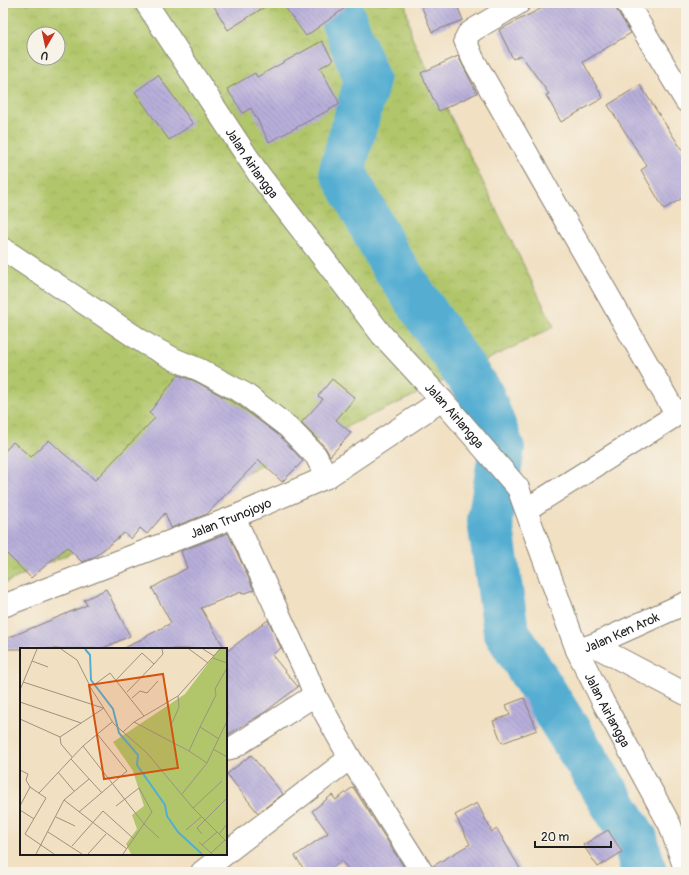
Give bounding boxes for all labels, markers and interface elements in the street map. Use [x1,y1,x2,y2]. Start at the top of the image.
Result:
north arrow [26,26,66,66]
text: U [40,48,49,62]
street label: Jalan Airlangga [222,125,281,202]
street label: Jalan Airlangga [421,380,487,452]
street label: Jalan Trunojoyo [188,495,274,542]
street label: Jalan Ken Arok [582,609,662,656]
inset map [20,648,227,855]
street label: Jalan Airlangga [581,670,633,750]
scale bar [535,823,611,849]
text: 20 m [541,830,570,845]

